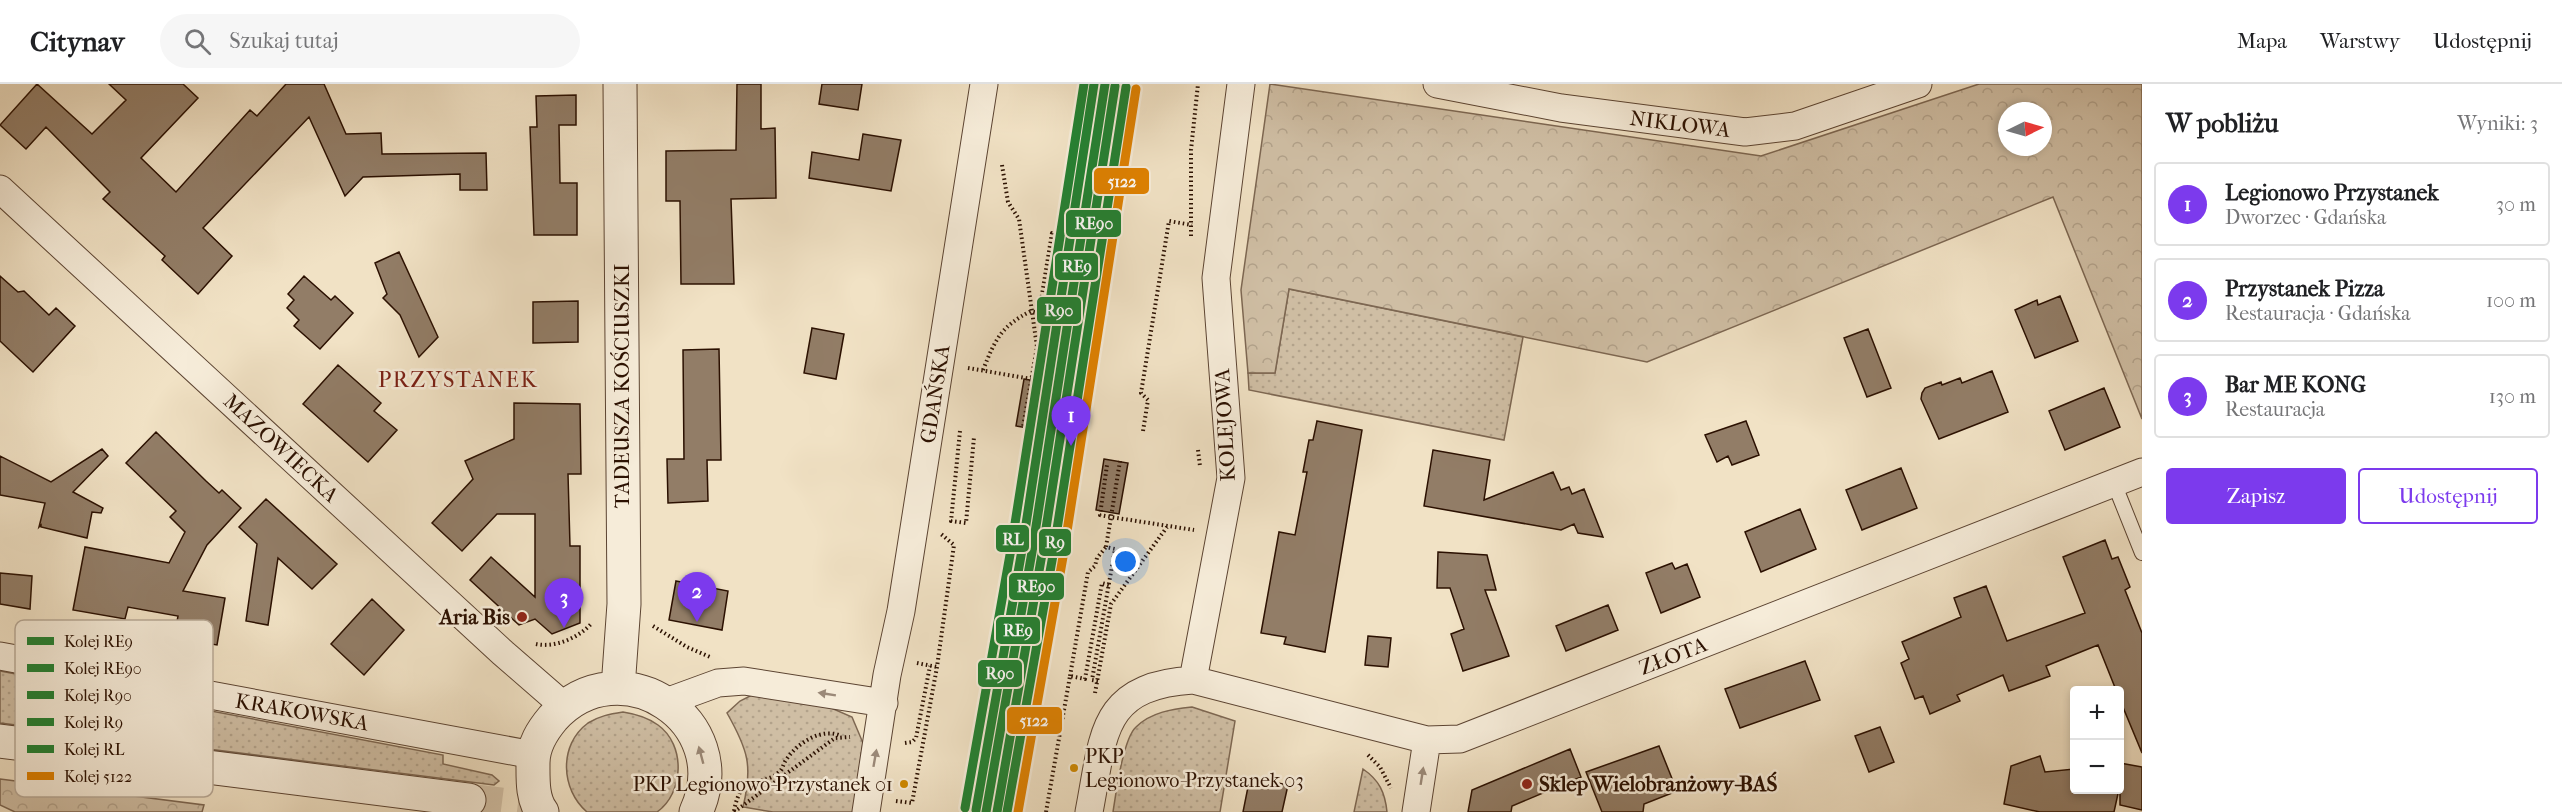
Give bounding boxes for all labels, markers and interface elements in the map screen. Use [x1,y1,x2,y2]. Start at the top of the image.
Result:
search box [160,14,580,68]
text: Citynav [30,25,124,58]
icon: search [181,25,214,58]
text: Szukaj tutaj [229,28,339,54]
text: Mapa [2237,29,2287,53]
text: Warstwy [2320,29,2400,53]
text: Udostępnij [2433,29,2532,53]
north arrow [1998,102,2052,156]
street label: NIKLOWA [1628,106,1732,142]
text: W pobliżu [2166,108,2279,139]
text: Wyniki: 3 [2457,112,2538,135]
line badge: 5122 [1093,167,1150,195]
text: 5122 [1107,172,1137,191]
text: Legionowo Przystanek [2225,180,2439,206]
text: 1 [2184,193,2191,216]
text: 30 m [2496,193,2536,216]
text: Dworzec · Gdańska [2225,206,2386,229]
line badge: RE90 [1065,209,1122,238]
text: RE90 [1075,214,1113,234]
line badge: RE9 [1054,252,1099,281]
text: RE9 [1062,257,1092,277]
street label: TADEUSZA KOŚCIUSZKI [610,264,634,508]
text: Przystanek Pizza [2225,276,2384,302]
text: 2 [2182,289,2193,312]
text: 100 m [2486,289,2536,312]
line badge: R90 [1036,296,1082,325]
text: R90 [1045,301,1074,321]
text: Restauracja · Gdańska [2225,302,2411,325]
street label: GDAŃSKA [915,343,955,445]
district label: PRZYSTANEK [378,367,538,393]
street label: KOLEJOWA [1210,368,1240,482]
text: Bar ME KONG [2225,372,2366,398]
text: 3 [2183,385,2192,408]
text: 130 m [2489,385,2536,408]
street label: MAZOWIECKA [219,389,344,507]
pin: 1 [1052,396,1090,446]
text: Restauracja [2225,398,2325,421]
button: Zapisz [2166,468,2346,524]
button: Udostępnij [2358,468,2538,524]
line badge: RL [995,524,1030,553]
line badge: R9 [1038,528,1072,557]
text: RL [1002,530,1024,549]
text: R9 [1045,533,1065,553]
your location [1111,547,1140,576]
pin: 2 [678,572,716,622]
line badge: RE90 [1008,572,1065,601]
text: RE90 [1017,577,1055,597]
pin: 3 [544,578,584,628]
place label: Aria Bis [437,605,510,629]
marker: Aria Bis [515,610,529,624]
line badge: RE9 [995,616,1041,645]
legend [15,620,213,797]
text: RE9 [1003,621,1033,641]
text: Kolej RE9 [64,632,133,651]
street label: ZŁOTA [1636,632,1711,680]
text: Kolej RE90 [64,659,142,678]
line badge: R90 [977,659,1023,688]
text: R90 [986,664,1015,684]
text: Kolej R90 [64,686,132,705]
map controls [2070,686,2124,794]
button: + [2070,686,2124,740]
street label: KRAKOWSKA [233,688,371,736]
one-way arrow [817,689,836,698]
line badge: 5122 [1006,706,1063,735]
text: 5122 [1019,711,1049,730]
text: Kolej R9 [64,713,123,732]
text: Kolej RL [64,740,125,759]
button: − [2070,740,2124,794]
place label: PKP Legionowo-Przystanek 03 [1085,745,1304,792]
one-way arrow [696,746,706,764]
one-way arrow [871,748,880,767]
marker: PKP Legionowo-Przystanek 03 [1068,762,1080,774]
one-way arrow [1417,766,1426,785]
text: Kolej 5122 [64,767,132,786]
place label: Sklep Wielobranżowy-BAŚ [1539,771,1777,796]
place label: PKP Legionowo-Przystanek 01 [633,773,893,796]
marker: Sklep Wielobranżowy-BAŚ [1520,777,1534,791]
marker: PKP Legionowo-Przystanek 01 [898,778,910,790]

